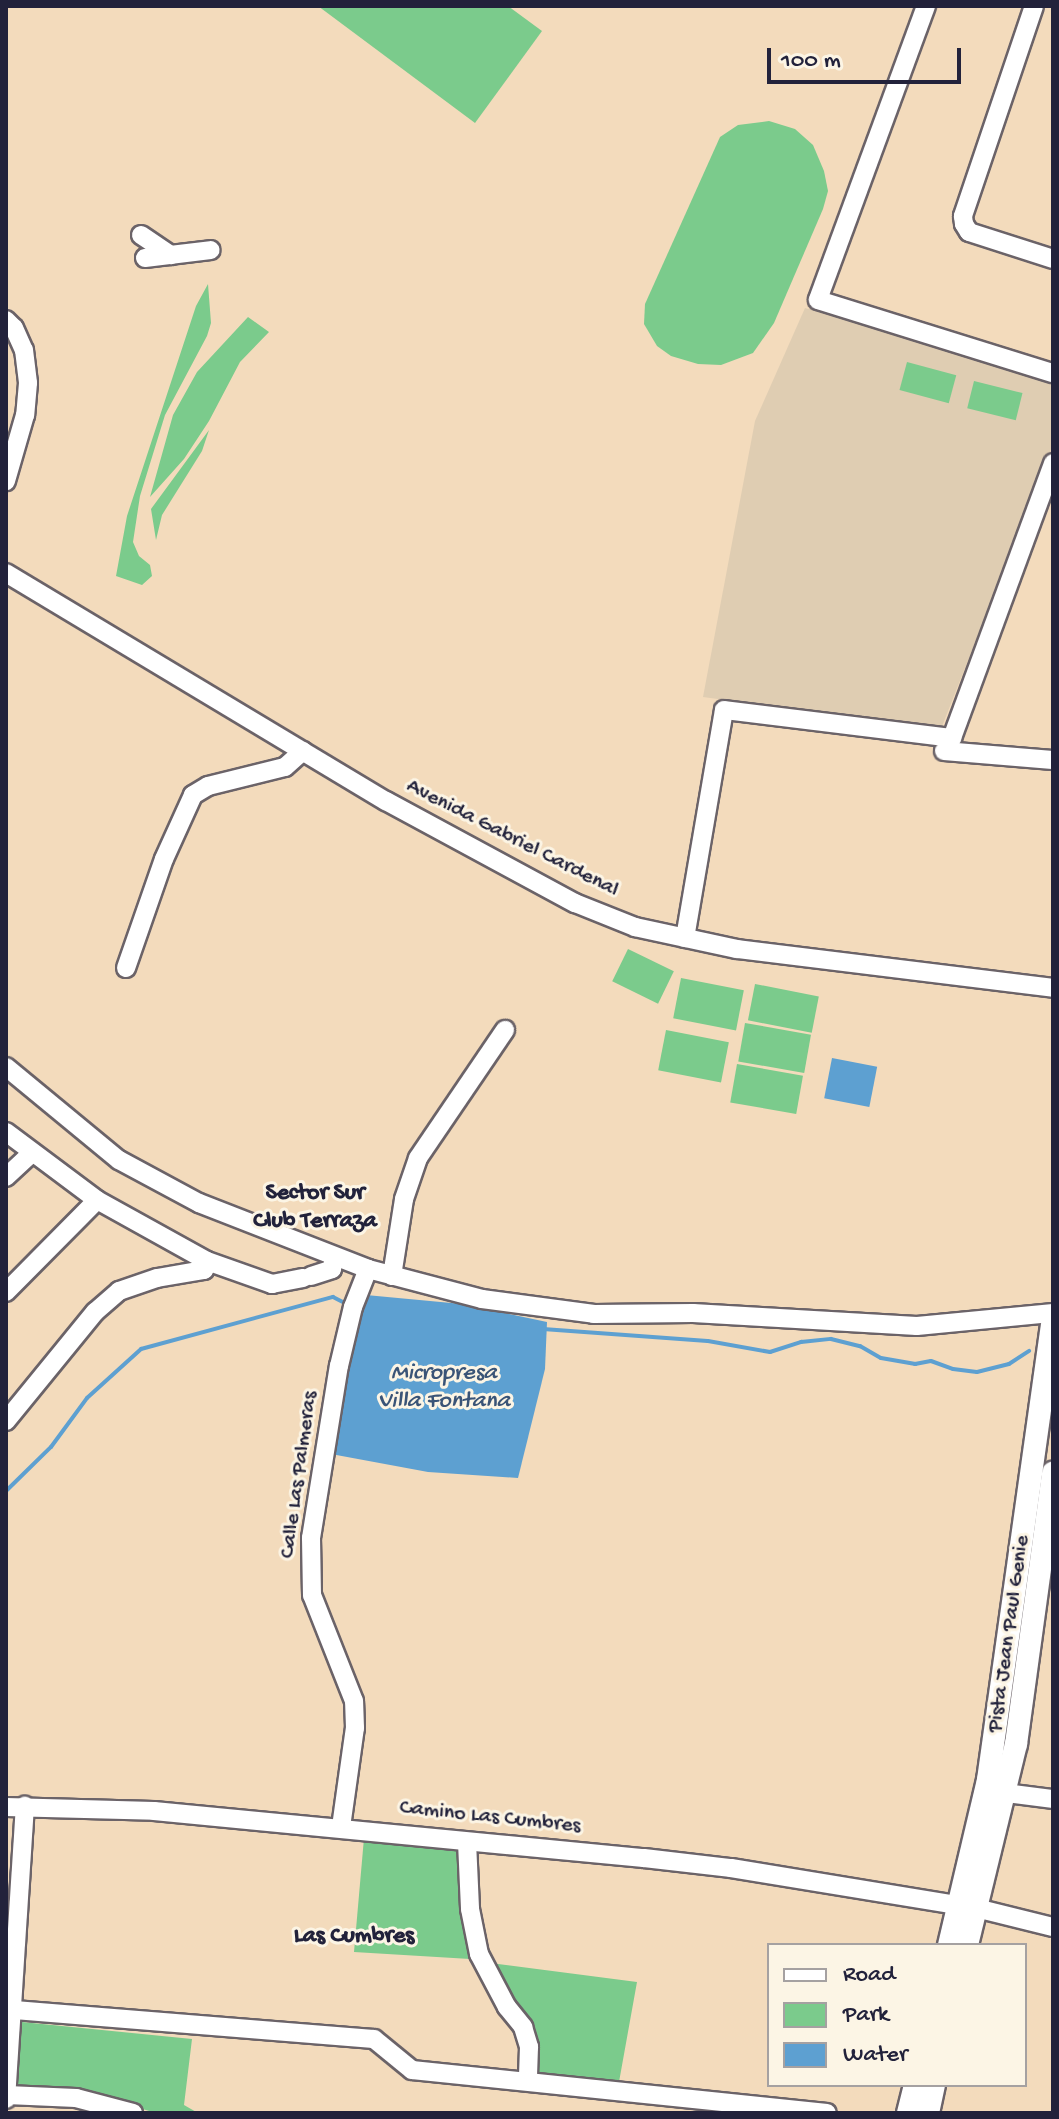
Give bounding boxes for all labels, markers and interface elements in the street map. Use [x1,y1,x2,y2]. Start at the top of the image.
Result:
scale bar [771,32,965,82]
text: 100 m [781,47,841,76]
street label: Avenida Gabriel Cardenal [401,774,623,904]
district label: Sector Sur Club Terraza [253,1180,377,1236]
water label: Micropresa Villa Fontana [378,1360,510,1416]
street label: Calle Las Palmeras [275,1390,325,1560]
street label: Pista Jean Paul Genie [983,1534,1037,1734]
street label: Camino Las Cumbres [398,1795,582,1841]
district label: Las Cumbres [294,1923,414,1951]
legend [767,1943,1027,2087]
text: Road [843,1961,895,1990]
text: Park [843,2001,889,2030]
text: Water [843,2041,907,2070]

